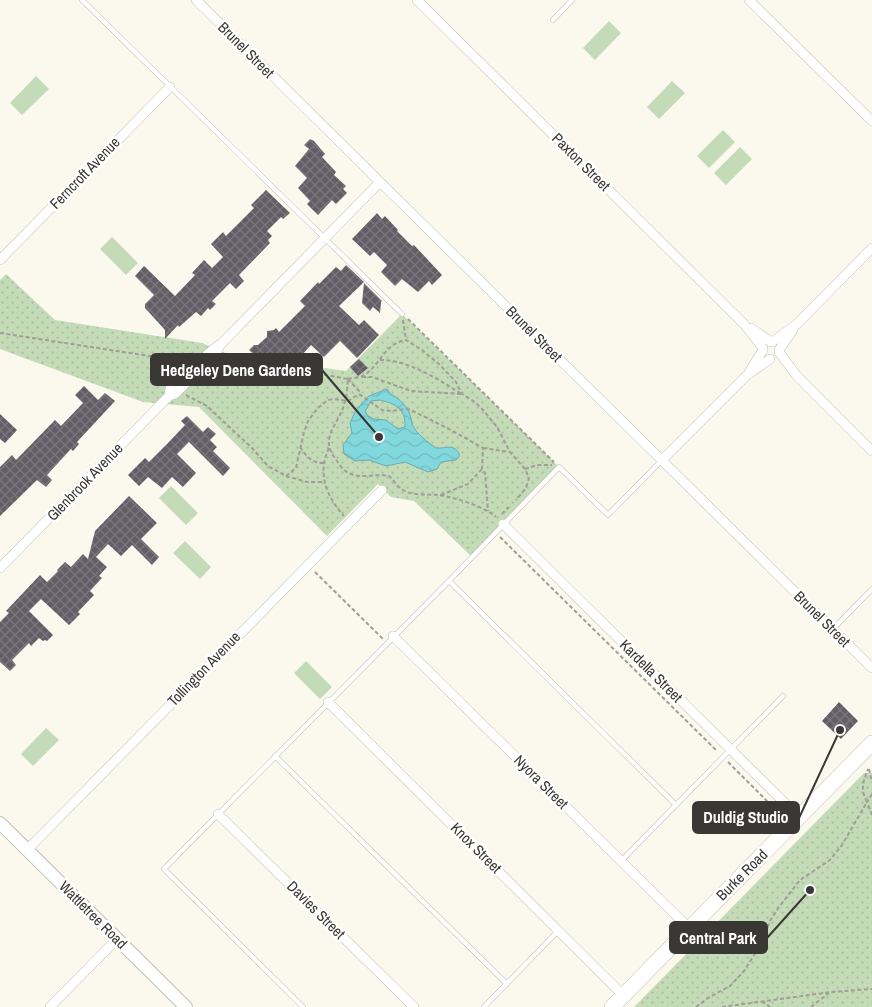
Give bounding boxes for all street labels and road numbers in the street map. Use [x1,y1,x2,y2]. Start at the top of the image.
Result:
street label: Brunel Street [214,17,280,83]
street label: Paxton Street [548,128,616,196]
street label: Ferncroft Avenue [45,132,125,213]
street label: Brunel Street [502,301,568,367]
street label: Glenbrook Avenue [42,438,127,525]
street label: Brunel Street [790,586,856,652]
street label: Tollington Avenue [162,626,245,711]
street label: Kardella Street [615,634,688,707]
street label: Nyora Street [510,750,574,814]
street label: Knox Street [446,817,507,878]
street label: Burke Road [711,844,772,905]
street label: Wattletree Road [55,876,132,953]
street label: Davies Street [283,876,351,944]

